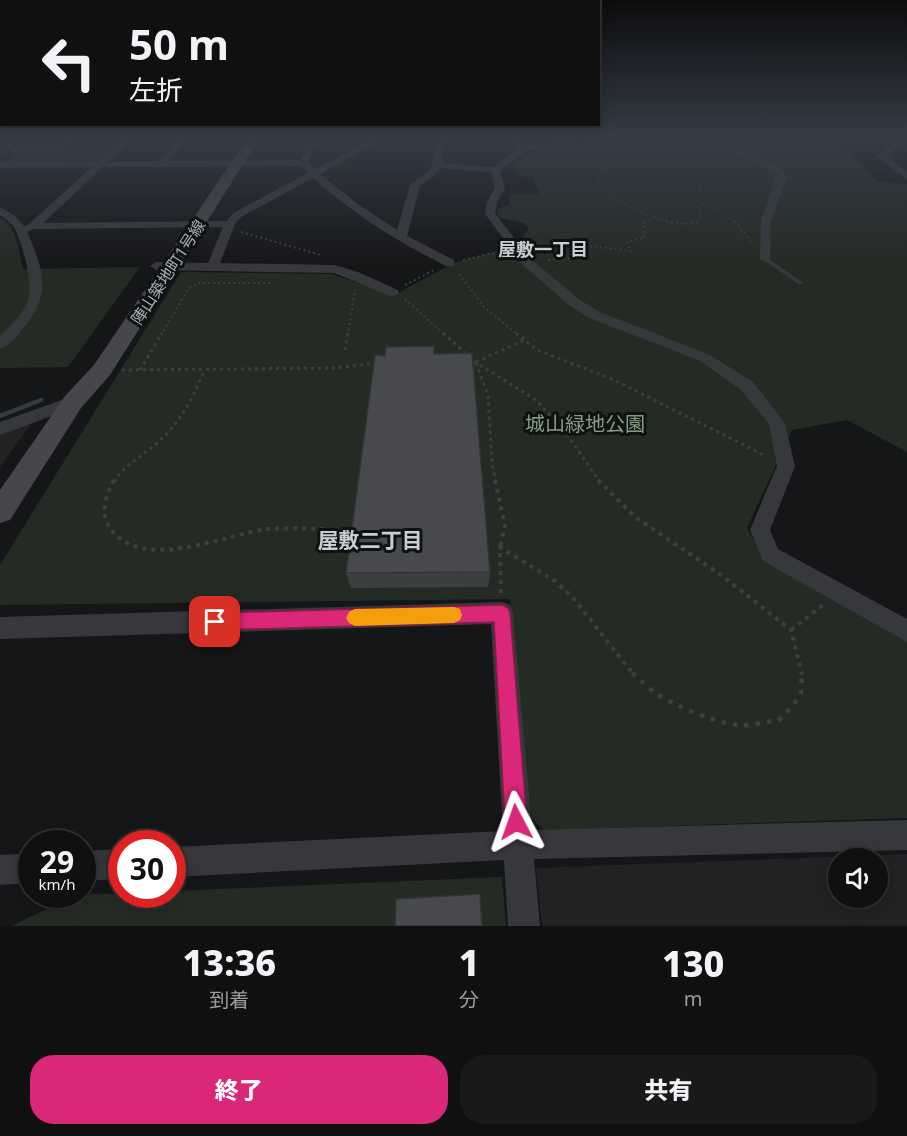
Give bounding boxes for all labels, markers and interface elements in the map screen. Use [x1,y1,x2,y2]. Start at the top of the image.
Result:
text: 50 m [129,15,229,72]
icon: left [30,24,108,102]
text: 左折 [129,71,183,108]
street label: 陣山築地町1号線 [126,215,210,329]
district label: 屋敷一丁目 [498,237,588,261]
park label: 城山緑地公園 [525,410,645,437]
district label: 屋敷二丁目 [318,526,423,554]
pin [189,596,240,647]
icon: arrive [198,605,231,638]
position arrow [484,790,548,854]
speed limit sign: 30 [108,830,186,908]
text: 29 [40,841,74,882]
map controls [828,848,888,908]
button: sound [828,848,888,908]
text: km/h [39,874,75,894]
text: 13:36 [183,938,276,987]
text: 1 [459,938,479,987]
text: 130 [662,939,724,988]
text: m [684,985,703,1012]
text: 到着 [209,986,249,1013]
text: 分 [459,986,479,1013]
button: 終了 [30,1055,448,1124]
button: 共有 [460,1055,877,1124]

